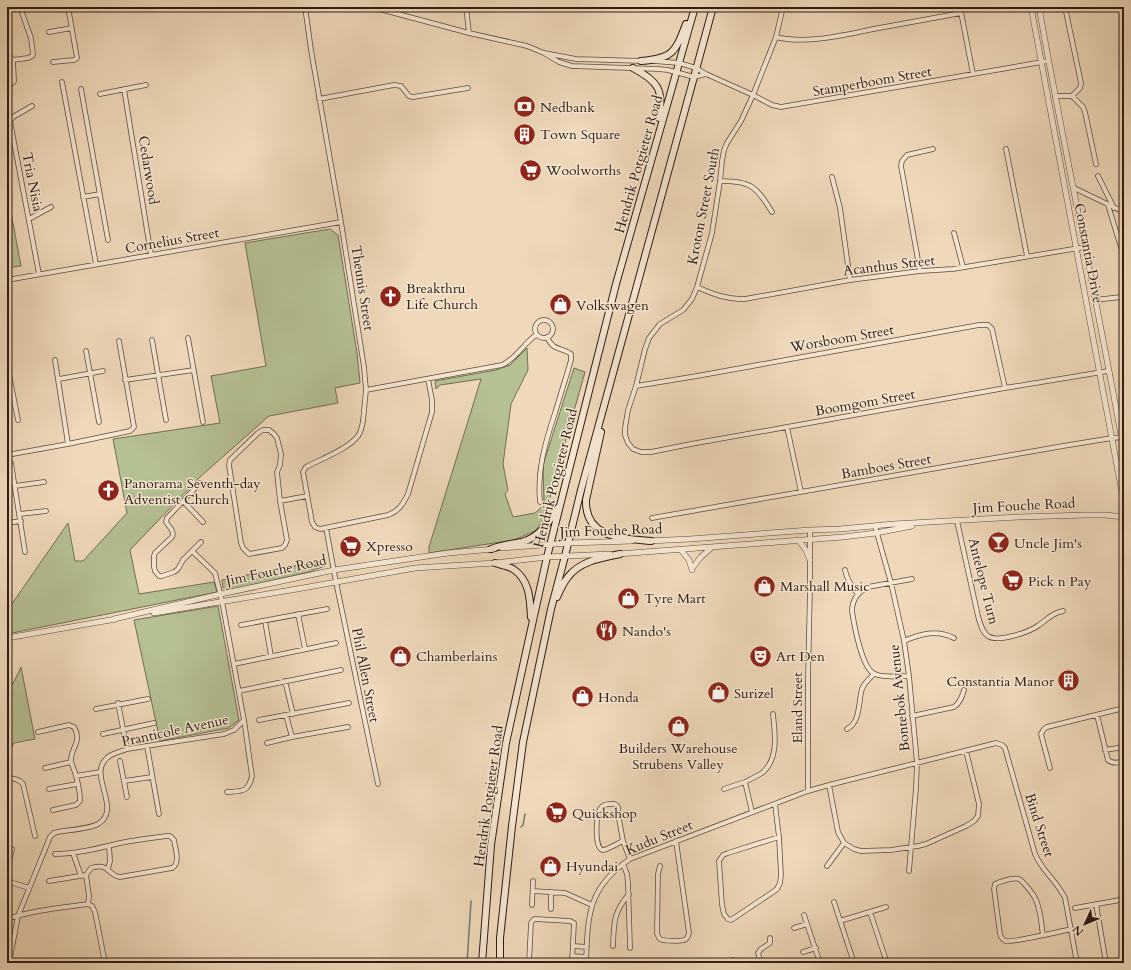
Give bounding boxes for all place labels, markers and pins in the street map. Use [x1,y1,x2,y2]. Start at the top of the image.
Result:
bank icon: Nedbank [511,94,537,120]
place label: Nedbank [540,98,595,117]
building icon: Town Square [512,121,538,147]
place label: Town Square [540,125,620,144]
supermarket icon: Woolworths [517,157,543,183]
place label: Woolworths [545,161,621,180]
place label: Breakthru Life Church [406,279,478,314]
church icon: Breakthru Life Church [378,283,404,309]
shop icon: Volkswagen [547,292,573,318]
place label: Volkswagen [576,296,649,315]
place label: Panorama Seventh-day Adventist Church [124,474,261,509]
church icon: Panorama Seventh-day Adventist Church [95,478,121,504]
bar icon: Uncle Jim's [986,530,1012,556]
supermarket icon: Xpresso [337,533,363,559]
place label: Uncle Jim's [1014,534,1082,553]
place label: Xpresso [366,537,413,556]
supermarket icon: Pick n Pay [999,568,1025,594]
place label: Pick n Pay [1028,572,1092,591]
shop icon: Marshall Music [751,573,777,599]
place label: Marshall Music [780,577,870,596]
shop icon: Tyre Mart [615,585,641,611]
place label: Tyre Mart [644,589,706,608]
restaurant icon: Nando's [594,618,620,644]
place label: Nando's [622,622,671,641]
shop icon: Chamberlains [387,643,413,669]
theatre icon: Art Den [747,643,773,669]
place label: Chamberlains [416,647,498,666]
place label: Art Den [776,647,825,666]
building icon: Constantia Manor [1056,668,1082,694]
place label: Constantia Manor [947,672,1055,691]
shop icon: Surizel [706,680,732,706]
shop icon: Honda [569,684,595,710]
place label: Surizel [734,684,774,703]
place label: Honda [598,688,639,707]
shop icon: Builders Warehouse Strubens Valley [665,713,691,739]
place label: Builders Warehouse Strubens Valley [618,739,738,774]
supermarket icon: Quickshop [544,800,570,826]
place label: Quickshop [572,804,637,823]
shop icon: Hyundai [538,853,564,879]
place label: Hyundai [566,857,618,876]

